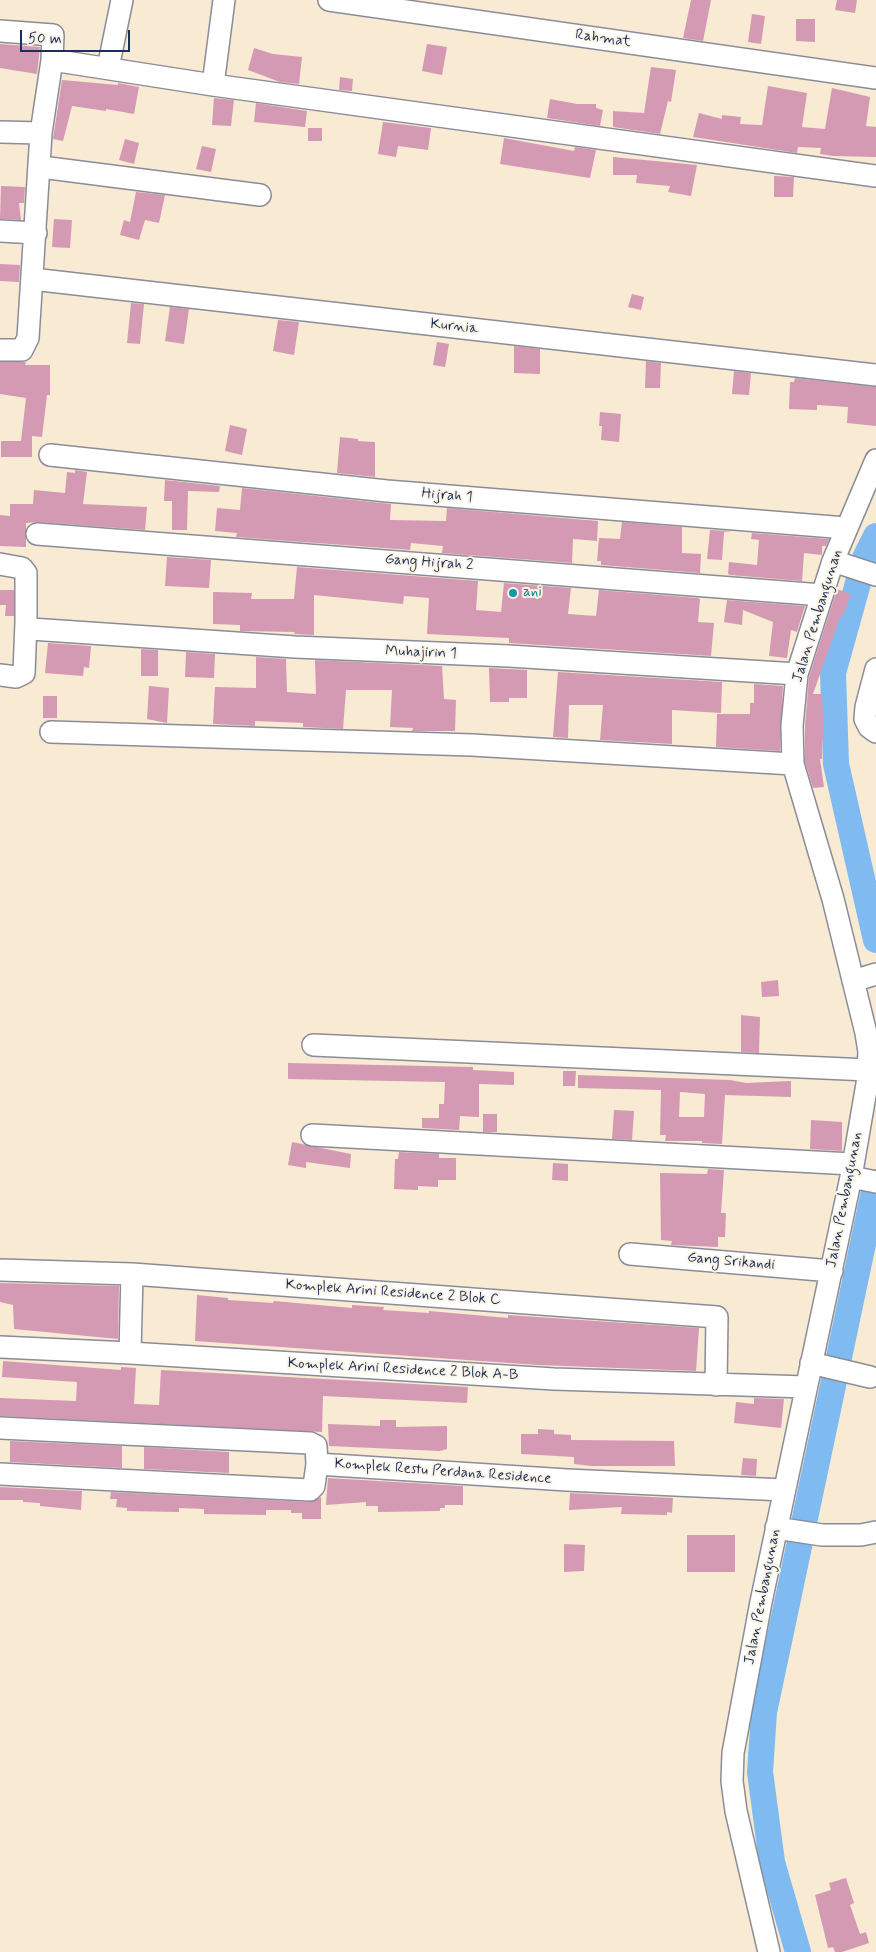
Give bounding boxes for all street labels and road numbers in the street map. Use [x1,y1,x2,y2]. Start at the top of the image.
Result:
street label: Rahmat [574,26,632,52]
street label: Kurnia [429,316,479,338]
street label: Hijrah 1 [421,485,473,507]
street label: Jalan Pembangunan [789,547,847,685]
street label: Gang Hijrah 2 [384,551,474,575]
street label: Muhajirin 1 [385,643,457,663]
street label: Jalan Pembangunan [823,1131,867,1269]
street label: Gang Srikandi [686,1249,776,1275]
street label: Komplek Arini Residence 2 Blok C [285,1276,501,1310]
street label: Komplek Arini Residence 2 Blok A-B [287,1355,519,1385]
street label: Komplek Restu Perdana Residence [334,1455,552,1489]
street label: Jalan Pembangunan [741,1528,785,1666]

